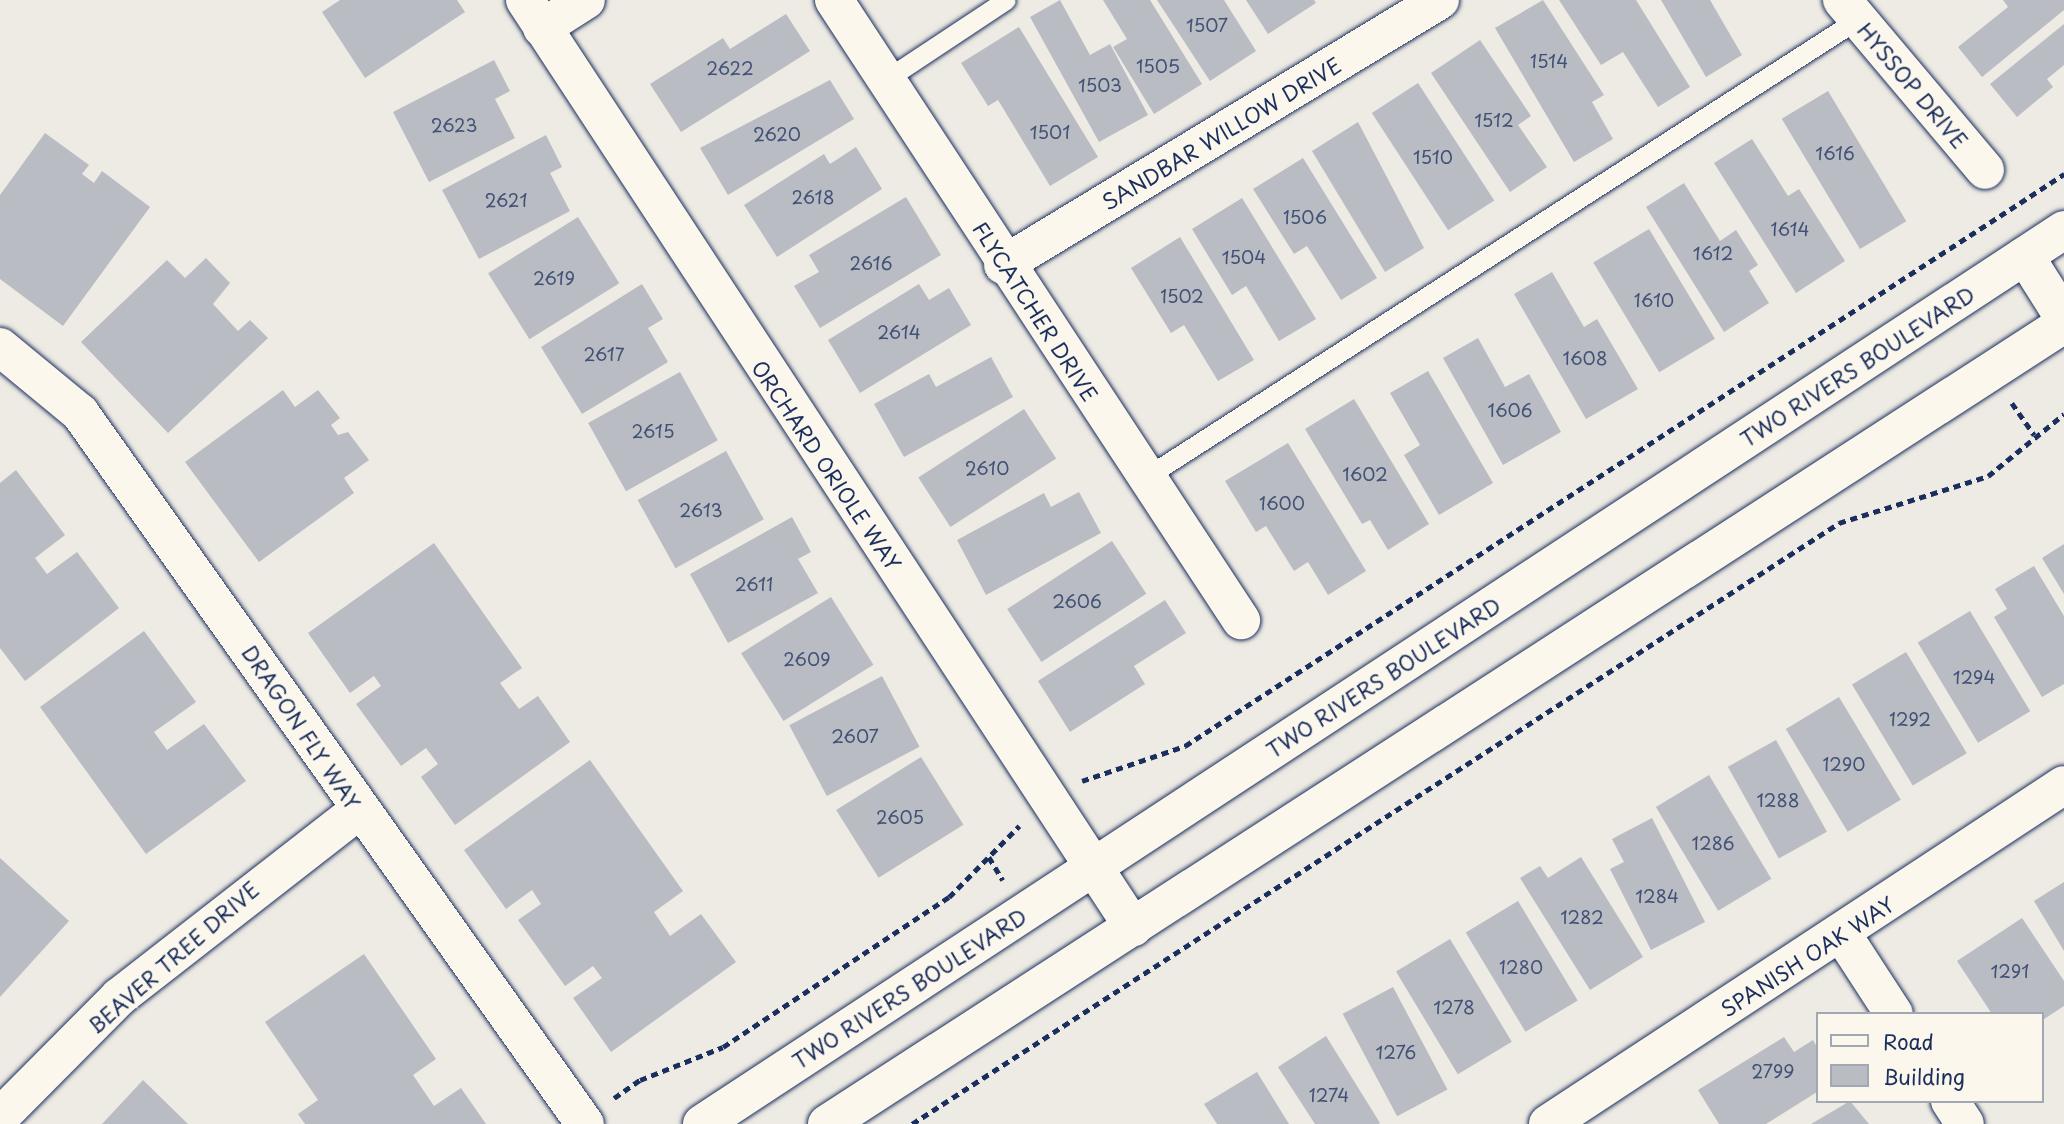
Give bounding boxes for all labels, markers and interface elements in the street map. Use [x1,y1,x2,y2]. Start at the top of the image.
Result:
house number: 1507 [1186,14,1228,36]
street label: HYSSOP DRIVE [1853,17,1973,153]
house number: 1514 [1530,50,1568,72]
street label: SANDBAR WILLOW DRIVE [1096,51,1346,215]
house number: 1505 [1136,55,1180,77]
house number: 2622 [706,57,754,79]
house number: 1503 [1078,74,1122,96]
house number: 1512 [1474,109,1514,131]
house number: 2623 [431,114,477,136]
house number: 1501 [1030,121,1070,143]
house number: 2620 [753,123,801,145]
house number: 1616 [1815,142,1855,164]
house number: 1510 [1413,146,1453,168]
house number: 2618 [792,186,834,208]
house number: 2621 [484,189,528,211]
house number: 1506 [1283,206,1327,228]
street label: FLYCATCHER DRIVE [969,217,1103,405]
house number: 1614 [1770,218,1810,240]
house number: 1612 [1693,242,1733,264]
house number: 1504 [1222,246,1266,268]
house number: 2616 [850,252,892,274]
house number: 2619 [533,267,575,289]
street label: TWO RIVERS BOULEVARD [1735,281,1979,451]
house number: 1502 [1160,285,1204,307]
house number: 1610 [1634,289,1674,311]
house number: 2614 [877,321,921,343]
house number: 2617 [583,343,625,365]
house number: 1608 [1563,347,1607,369]
street label: ORCHARD ORIOLE WAY [746,354,908,576]
house number: 1606 [1488,399,1532,421]
house number: 2615 [632,420,674,442]
house number: 2610 [965,457,1009,479]
house number: 1602 [1342,463,1388,485]
house number: 1600 [1259,492,1305,514]
house number: 2613 [679,499,723,521]
house number: 2611 [735,573,773,595]
house number: 2606 [1052,590,1102,612]
street label: TWO RIVERS BOULEVARD [1261,592,1505,762]
street label: DRAGON FLY WAY [237,639,367,815]
house number: 2609 [783,648,831,670]
house number: 1294 [1953,666,1995,688]
house number: 1292 [1889,708,1931,730]
house number: 2607 [831,725,879,747]
house number: 1290 [1823,753,1865,775]
house number: 1288 [1756,789,1800,811]
house number: 2605 [876,806,924,828]
house number: 1286 [1692,832,1734,854]
street label: BEAVER TREE DRIVE [82,876,264,1038]
house number: 1284 [1635,885,1679,907]
street label: SPANISH OAK WAY [1715,890,1899,1022]
street label: TWO RIVERS BOULEVARD [787,903,1031,1073]
house number: 1282 [1560,906,1604,928]
house number: 1280 [1499,956,1543,978]
house number: 1291 [1991,960,2029,982]
house number: 1278 [1433,996,1475,1018]
legend [1815,1012,2043,1103]
text: Road [1883,1025,1934,1057]
house number: 1276 [1376,1041,1416,1063]
house number: 2799 [1751,1060,1795,1082]
text: Building [1883,1060,1965,1092]
house number: 1274 [1309,1084,1349,1106]

